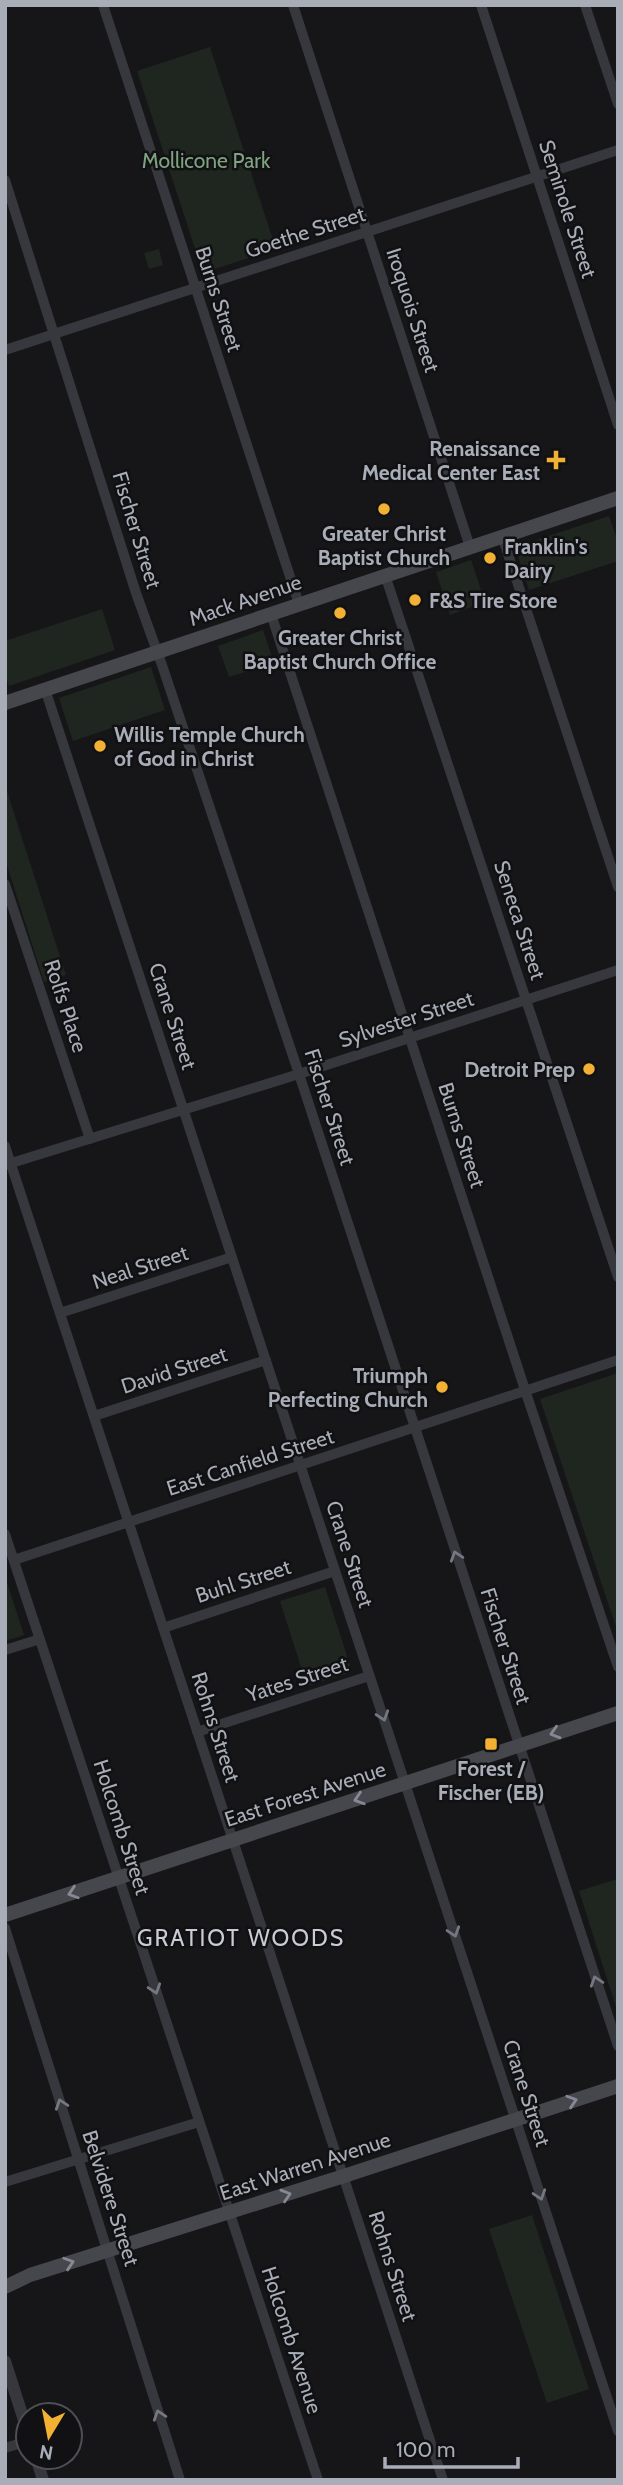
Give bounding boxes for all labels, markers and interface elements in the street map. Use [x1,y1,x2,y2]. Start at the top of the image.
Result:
street label: Seminole Street [534,137,602,281]
park label: Mollicone Park [142,148,271,173]
street label: Goethe Street [242,201,368,263]
street label: Burns Street [190,243,248,355]
street label: Iroquois Street [381,245,445,375]
place label: Renaissance Medical Center East [362,436,540,485]
marker: Renaissance Medical Center East [546,450,566,470]
street label: Fischer Street [107,468,167,592]
marker: Greater Christ Baptist Church [376,501,392,517]
place label: Greater Christ Baptist Church [318,521,450,570]
place label: Franklin's Dairy [504,534,588,583]
marker: Franklin's Dairy [482,550,498,566]
street label: Mack Avenue [185,569,305,631]
place label: F&S Tire Store [429,588,558,613]
marker: F&S Tire Store [407,592,423,608]
marker: Greater Christ Baptist Church Office [332,605,348,621]
place label: Greater Christ Baptist Church Office [244,625,437,674]
place label: Willis Temple Church of God in Christ [114,722,305,771]
marker: Willis Temple Church of God in Christ [92,738,108,754]
street label: Seneca Street [489,857,551,983]
street label: Rolfs Place [39,956,93,1056]
street label: Crane Street [144,960,202,1072]
street label: Sylvester Street [336,985,476,1053]
street label: Fischer Street [299,1046,361,1168]
place label: Detroit Prep [464,1057,575,1082]
marker: Detroit Prep [581,1061,597,1077]
street label: Burns Street [433,1079,491,1191]
street label: Neal Street [89,1240,191,1294]
street label: David Street [118,1341,230,1399]
place label: Triumph Perfecting Church [268,1363,428,1412]
marker: Triumph Perfecting Church [434,1379,450,1395]
street label: East Canfield Street [163,1423,337,1501]
street label: Crane Street [321,1498,379,1610]
one-way arrow [450,1550,465,1562]
street label: Buhl Street [192,1554,294,1608]
street label: Fischer Street [475,1585,537,1707]
street label: Yates Street [242,1651,351,1708]
street label: Rohns Street [186,1669,246,1785]
one-way arrow [374,1710,389,1722]
one-way arrow [550,1724,562,1739]
marker: Forest / Fischer (EB) [483,1736,499,1752]
street label: Holcomb Street [88,1756,156,1898]
street label: East Forest Avenue [221,1756,389,1832]
place label: Forest / Fischer (EB) [438,1756,544,1805]
one-way arrow [354,1790,366,1805]
one-way arrow [68,1884,80,1899]
district label: GRATIOT WOODS [137,1924,345,1952]
one-way arrow [445,1926,460,1938]
one-way arrow [590,1976,605,1988]
one-way arrow [147,1982,161,1995]
street label: Crane Street [498,2037,556,2149]
one-way arrow [565,2095,578,2109]
one-way arrow [55,2099,69,2111]
street label: Belvidere Street [77,2127,145,2269]
street label: East Warren Avenue [216,2127,394,2205]
one-way arrow [280,2188,292,2203]
one-way arrow [532,2188,546,2201]
street label: Rohns Street [363,2208,423,2324]
one-way arrow [63,2256,75,2271]
street label: Holcomb Avenue [256,2263,328,2417]
north arrow [14,2401,84,2471]
one-way arrow [153,2409,167,2421]
scale bar [385,2426,518,2470]
text: 100 m [396,2437,455,2462]
text: N [38,2440,55,2465]

